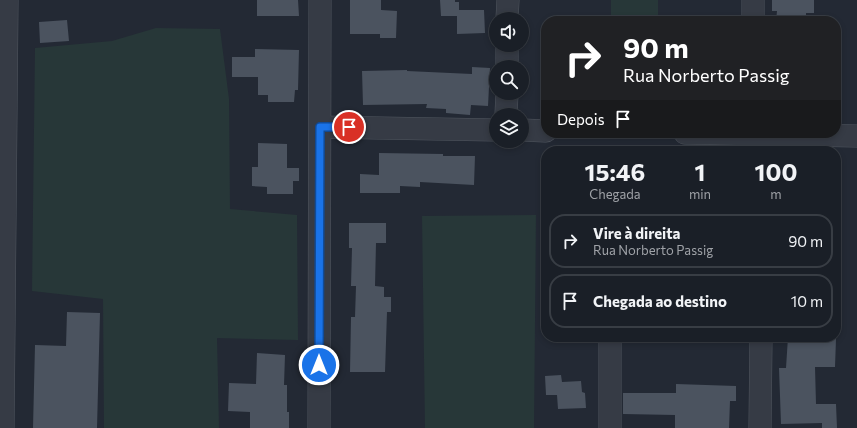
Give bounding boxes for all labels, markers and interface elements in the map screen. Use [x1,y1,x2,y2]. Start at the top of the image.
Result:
map controls [489,12,529,148]
button: sound [489,12,529,52]
text: 90 m [623,30,689,64]
icon: right [557,32,609,84]
button: search [489,60,529,100]
text: Rua Norberto Passig [623,64,790,86]
button: layers [489,108,529,148]
icon: arrive [612,108,634,130]
pin [332,110,366,144]
text: Depois [557,110,604,128]
icon: arrive [338,116,360,138]
text: 15:46 [585,157,645,186]
text: 1 [695,157,705,186]
text: 100 [755,157,797,186]
text: Chegada [589,186,641,202]
text: min [689,186,711,202]
text: m [770,186,782,202]
text: Vire à direita [593,224,681,242]
icon: right [559,230,581,252]
text: 90 m [788,232,823,250]
text: Rua Norberto Passig [593,242,713,258]
icon: arrive [559,290,581,312]
text: Chegada ao destino [593,292,727,310]
text: 10 m [791,292,823,310]
position arrow [298,344,340,386]

